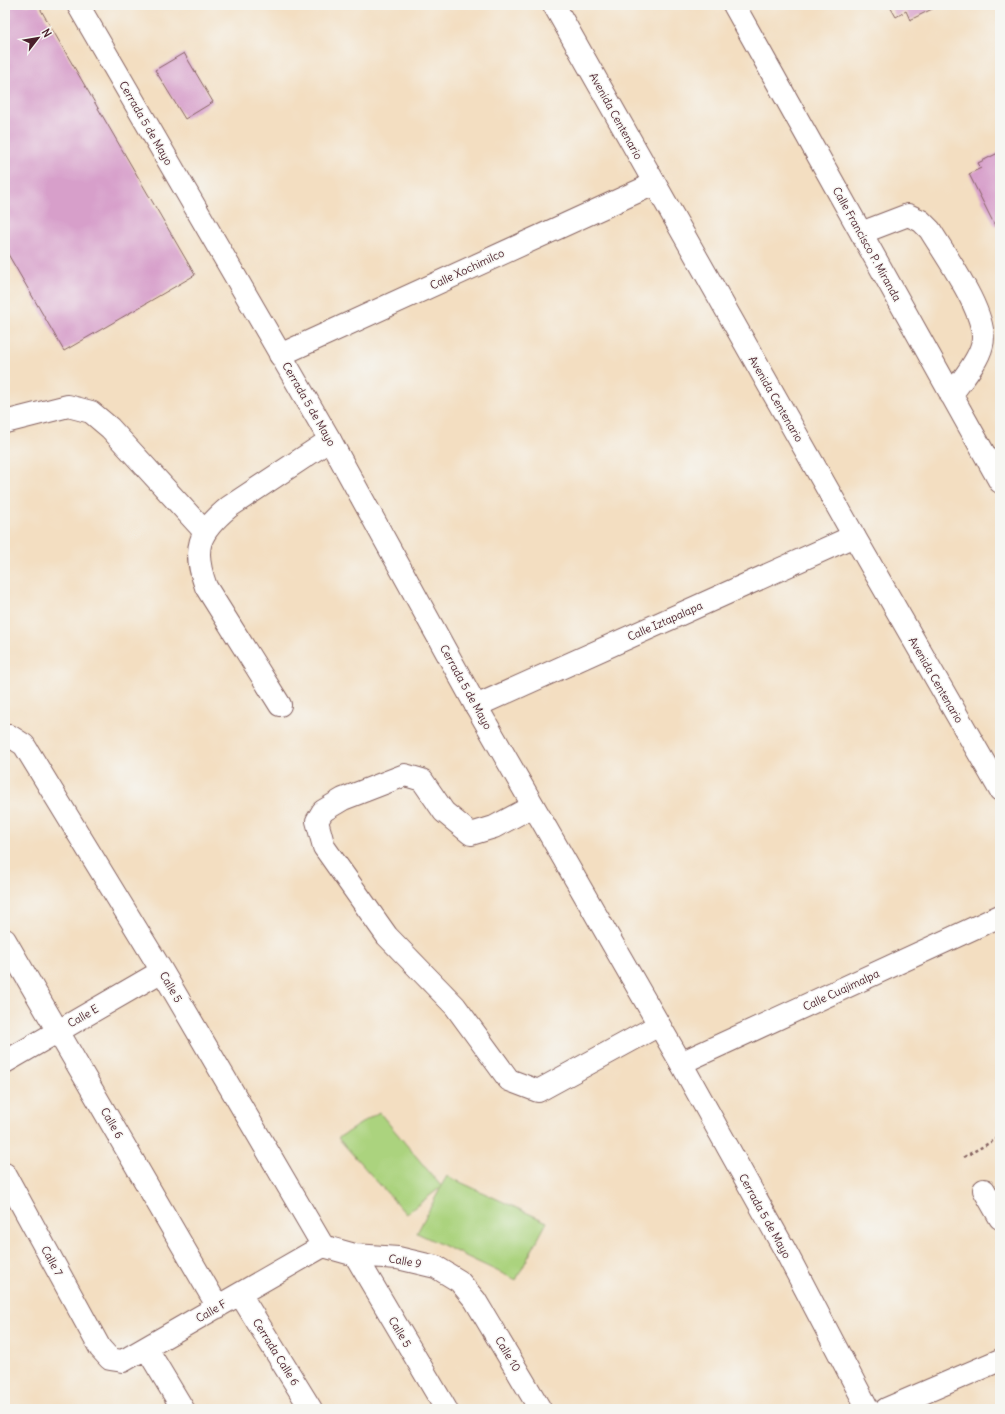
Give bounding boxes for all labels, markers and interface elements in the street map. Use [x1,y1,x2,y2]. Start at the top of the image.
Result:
north arrow [18,18,58,58]
text: N [39,26,55,40]
street label: Avenida Centenario [586,70,646,162]
street label: Cerrada 5 de Mayo [116,78,176,168]
street label: Calle Francisco P. Miranda [830,184,904,304]
street label: Calle Xochimilco [428,246,506,292]
street label: Avenida Centenario [746,354,806,444]
street label: Cerrada 5 de Mayo [279,359,339,449]
street label: Calle Iztapalapa [625,598,705,644]
street label: Avenida Centenario [906,635,966,725]
street label: Cerrada 5 de Mayo [437,642,495,732]
street label: Calle Cuajimalpa [801,966,881,1014]
street label: Calle 5 [157,969,185,1005]
street label: Calle E [65,1002,101,1030]
street label: Calle 6 [98,1105,126,1141]
street label: Cerrada 5 de Mayo [736,1171,794,1261]
street label: Calle 7 [38,1243,66,1279]
street label: Calle 9 [387,1251,423,1271]
street label: Calle F [193,1297,229,1325]
street label: Calle 5 [385,1314,415,1350]
street label: Cerrada Calle 6 [250,1316,302,1388]
street label: Calle 10 [492,1334,524,1374]

